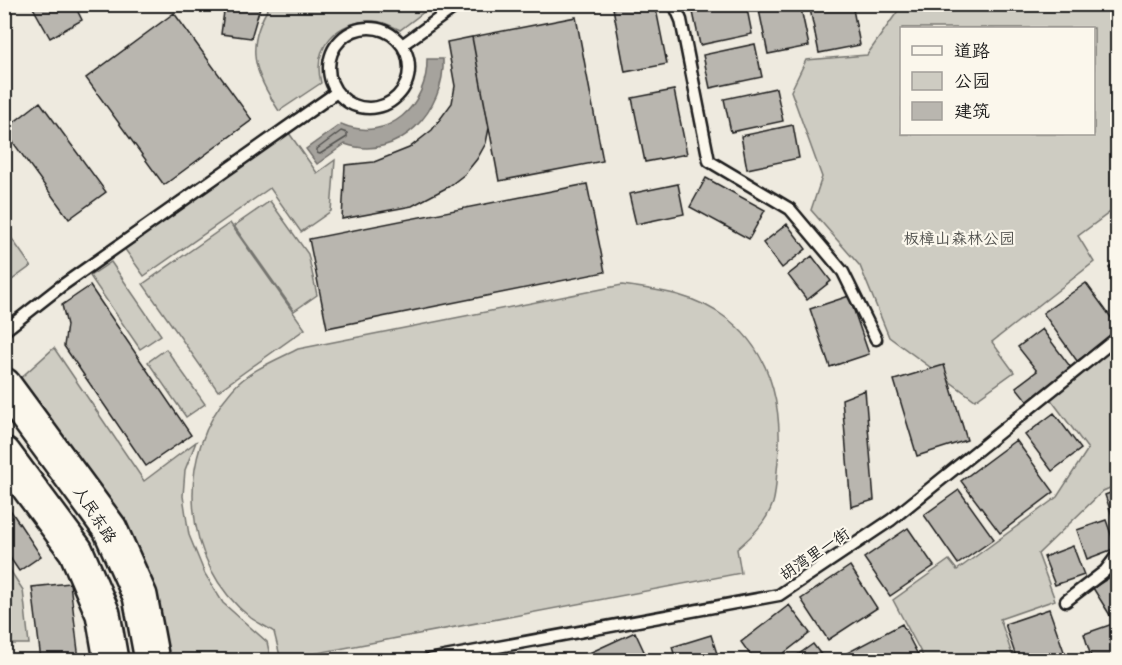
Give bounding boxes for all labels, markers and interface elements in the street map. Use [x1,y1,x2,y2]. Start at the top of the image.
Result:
legend [900,27,1095,135]
text: 道路 [954,38,990,62]
text: 公园 [954,68,990,92]
text: 建筑 [954,98,990,122]
park label: 板樟山森林公园 [903,227,1015,248]
street label: 人民东路 [70,481,122,547]
street label: 胡湾里一街 [775,522,853,584]

